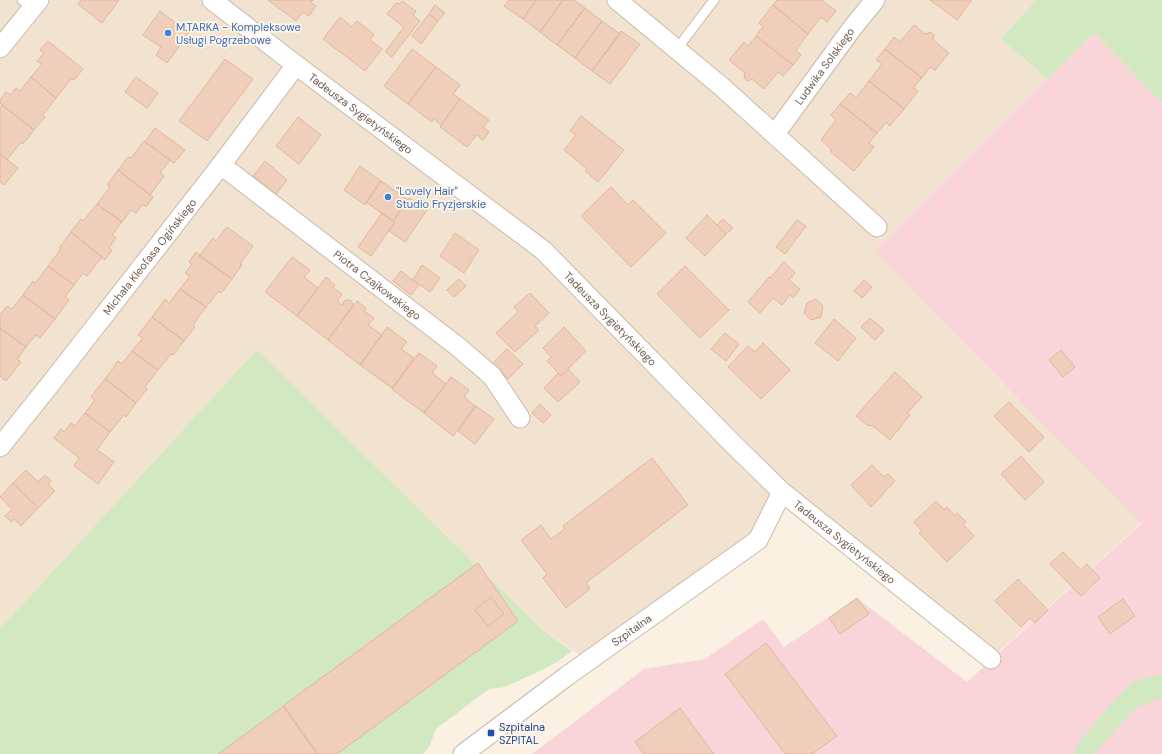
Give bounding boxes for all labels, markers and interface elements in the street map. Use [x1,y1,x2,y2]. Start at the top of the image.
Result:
place label: M.TARKA - Kompleksowe Usługi Pogrzebowe [176,20,301,47]
street label: Ludwika Solskiego [792,25,857,108]
marker: M.TARKA - Kompleksowe Usługi Pogrzebowe [163,28,173,38]
street label: Tadeusza Sygietyńskiego [306,70,415,157]
place label: "Lovely Hair" Studio Fryzjerskie [396,184,486,211]
marker: "Lovely Hair" Studio Fryzjerskie [383,192,393,202]
street label: Michała Kleofasa Ogińskiego [100,196,199,318]
street label: Piotra Czajkowskiego [331,247,424,323]
street label: Tadeusza Sygietyńskiego [561,269,660,369]
street label: Tadeusza Sygietyńskiego [791,497,898,587]
street label: Szpitalna [609,611,654,649]
place label: Szpitalna SZPITAL [499,720,545,747]
marker: Szpitalna SZPITAL [486,728,496,738]

